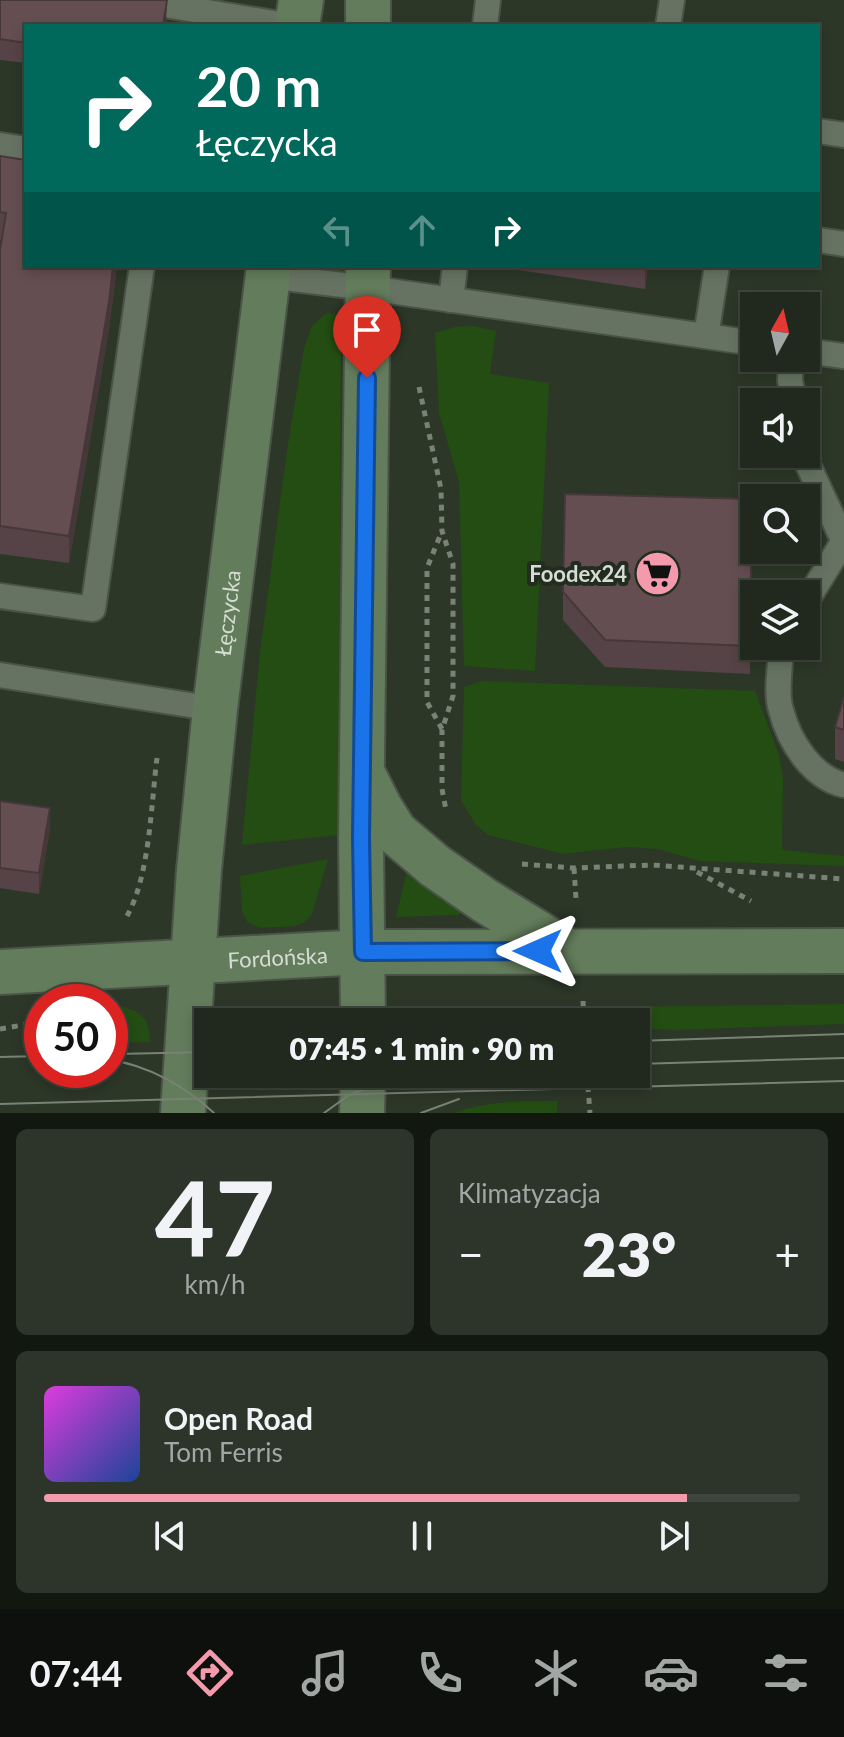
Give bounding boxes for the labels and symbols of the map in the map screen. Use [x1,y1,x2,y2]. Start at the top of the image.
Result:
north arrow [740,292,820,372]
pin [333,296,401,378]
supermarket icon: Foodex24 [634,549,682,597]
place label: Foodex24 [529,560,627,587]
street label: Łęczycka [208,568,245,658]
position arrow [496,909,580,993]
street label: Fordońska [227,940,328,973]
speed limit sign: 50 [24,984,128,1088]

